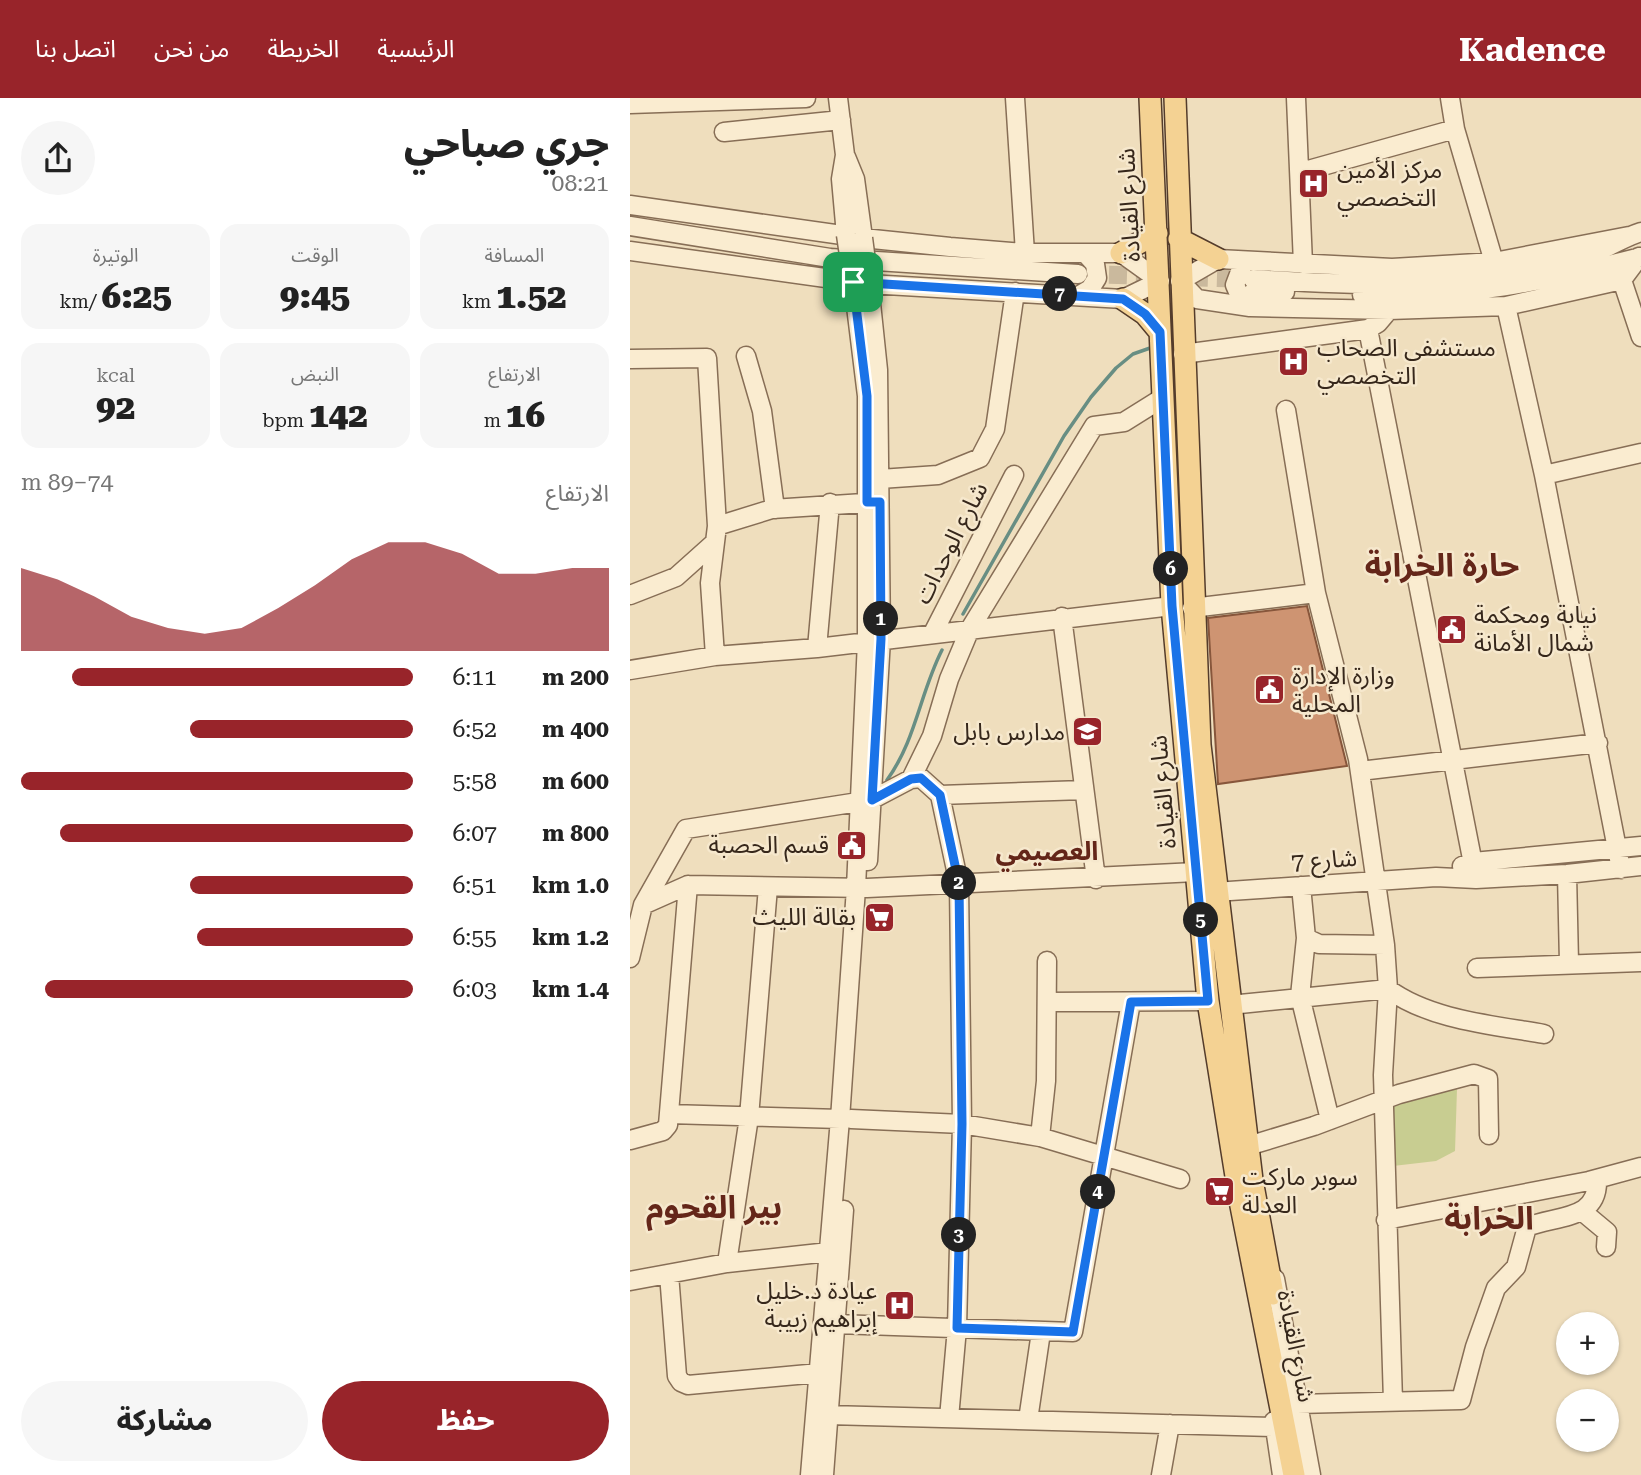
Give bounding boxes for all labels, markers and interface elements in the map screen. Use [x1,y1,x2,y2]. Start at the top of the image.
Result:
text: Kadence [1459,30,1606,69]
text: اتصل بنا [35,35,116,63]
text: من نحن [154,35,229,63]
text: الخريطة [267,35,339,63]
text: الرئيسية [377,35,454,63]
button: share [21,121,95,195]
text: جري صباحي [404,122,609,166]
street label: شارع القيادة [1112,147,1149,263]
place label: مركز الأمين التخصصي [1337,156,1442,217]
hospital icon: مركز الأمين التخصصي [1297,167,1331,201]
text: 08:21 [552,170,609,197]
text: الوتيرة [93,244,139,267]
text: الوقت [291,244,339,267]
text: المسافة [484,244,544,267]
pin [823,252,883,312]
icon: arrive [834,263,872,301]
text: 6:25 [102,276,172,317]
text: 9:45 [280,276,350,317]
text: 1.52 [496,276,567,317]
pin: 7 [1042,276,1078,312]
text: 7 [1054,282,1065,305]
text: /km [59,290,102,313]
text: km [462,290,496,313]
place label: مستشفى الصحاب التخصصي [1317,334,1496,395]
hospital icon: مستشفى الصحاب التخصصي [1277,345,1311,379]
text: النبض [291,363,339,386]
text: الارتفاع [488,363,540,386]
text: kcal [97,364,135,387]
text: 92 [96,387,135,428]
text: 142 [309,395,368,436]
text: 16 [506,395,545,436]
text: bpm [262,409,309,432]
text: m [484,409,506,432]
text: 74–89 m [21,469,113,496]
street label: شارع الوحدات [908,478,996,610]
text: الارتفاع [546,480,609,507]
district label: حارة الخرابة [1365,546,1519,584]
pin: 6 [1154,552,1188,587]
text: 6 [1165,557,1176,580]
place label: نيابة ومحكمة شمال الأمانة [1474,601,1597,657]
pin: 1 [863,602,898,636]
text: 1 [875,607,886,630]
public building icon: نيابة ومحكمة شمال الأمانة [1434,612,1468,646]
place label: وزارة الإدارة المحلية [1292,662,1395,718]
text: 6:11 [452,664,497,691]
text: 200 m [542,664,609,691]
public building icon: وزارة الإدارة المحلية [1252,673,1286,707]
school or university icon: مدارس بابل [1071,715,1105,749]
text: 6:52 [452,716,497,743]
text: 400 m [542,716,609,743]
place label: مدارس بابل [953,718,1065,746]
street label: شارع القيادة [1144,734,1185,850]
text: 5:58 [452,768,497,795]
text: 600 m [542,768,609,795]
text: 6:07 [452,820,497,847]
text: 800 m [542,820,609,847]
public building icon: قسم الحصبة [835,828,869,862]
place label: قسم الحصبة [708,831,829,862]
district label: العصيمي [996,836,1098,872]
street label: شارع 7 [1290,844,1358,879]
pin: 2 [942,866,976,900]
text: 2 [953,871,964,894]
text: 6:51 [452,872,497,899]
text: 1.0 km [532,872,609,899]
supermarket icon: بقالة الليث [862,900,896,934]
pin: 5 [1184,902,1218,938]
place label: بقالة الليث [752,903,856,931]
text: 5 [1195,908,1206,931]
text: 6:55 [452,924,497,951]
text: 1.2 km [532,924,609,951]
text: 6:03 [452,976,497,1003]
text: 1.4 km [532,976,609,1003]
place label: سوبر ماركت العدلة [1242,1163,1358,1219]
pin: 4 [1080,1174,1116,1210]
supermarket icon: سوبر ماركت العدلة [1202,1174,1236,1208]
text: 4 [1092,1180,1103,1203]
district label: بير القحوم [646,1188,782,1232]
district label: الخرابة [1444,1199,1534,1237]
pin: 3 [942,1218,976,1252]
text: 3 [953,1223,964,1246]
place label: عيادة د.خليل إبراهيم زبيبة [756,1277,878,1336]
street label: شارع القيادة [1268,1287,1321,1405]
hospital icon: عيادة د.خليل إبراهيم زبيبة [883,1288,917,1322]
map controls [1556,1312,1619,1452]
button: + [1556,1312,1619,1375]
button: مشاركة [21,1381,308,1461]
button: حفظ [322,1381,609,1461]
button: − [1556,1389,1619,1452]

